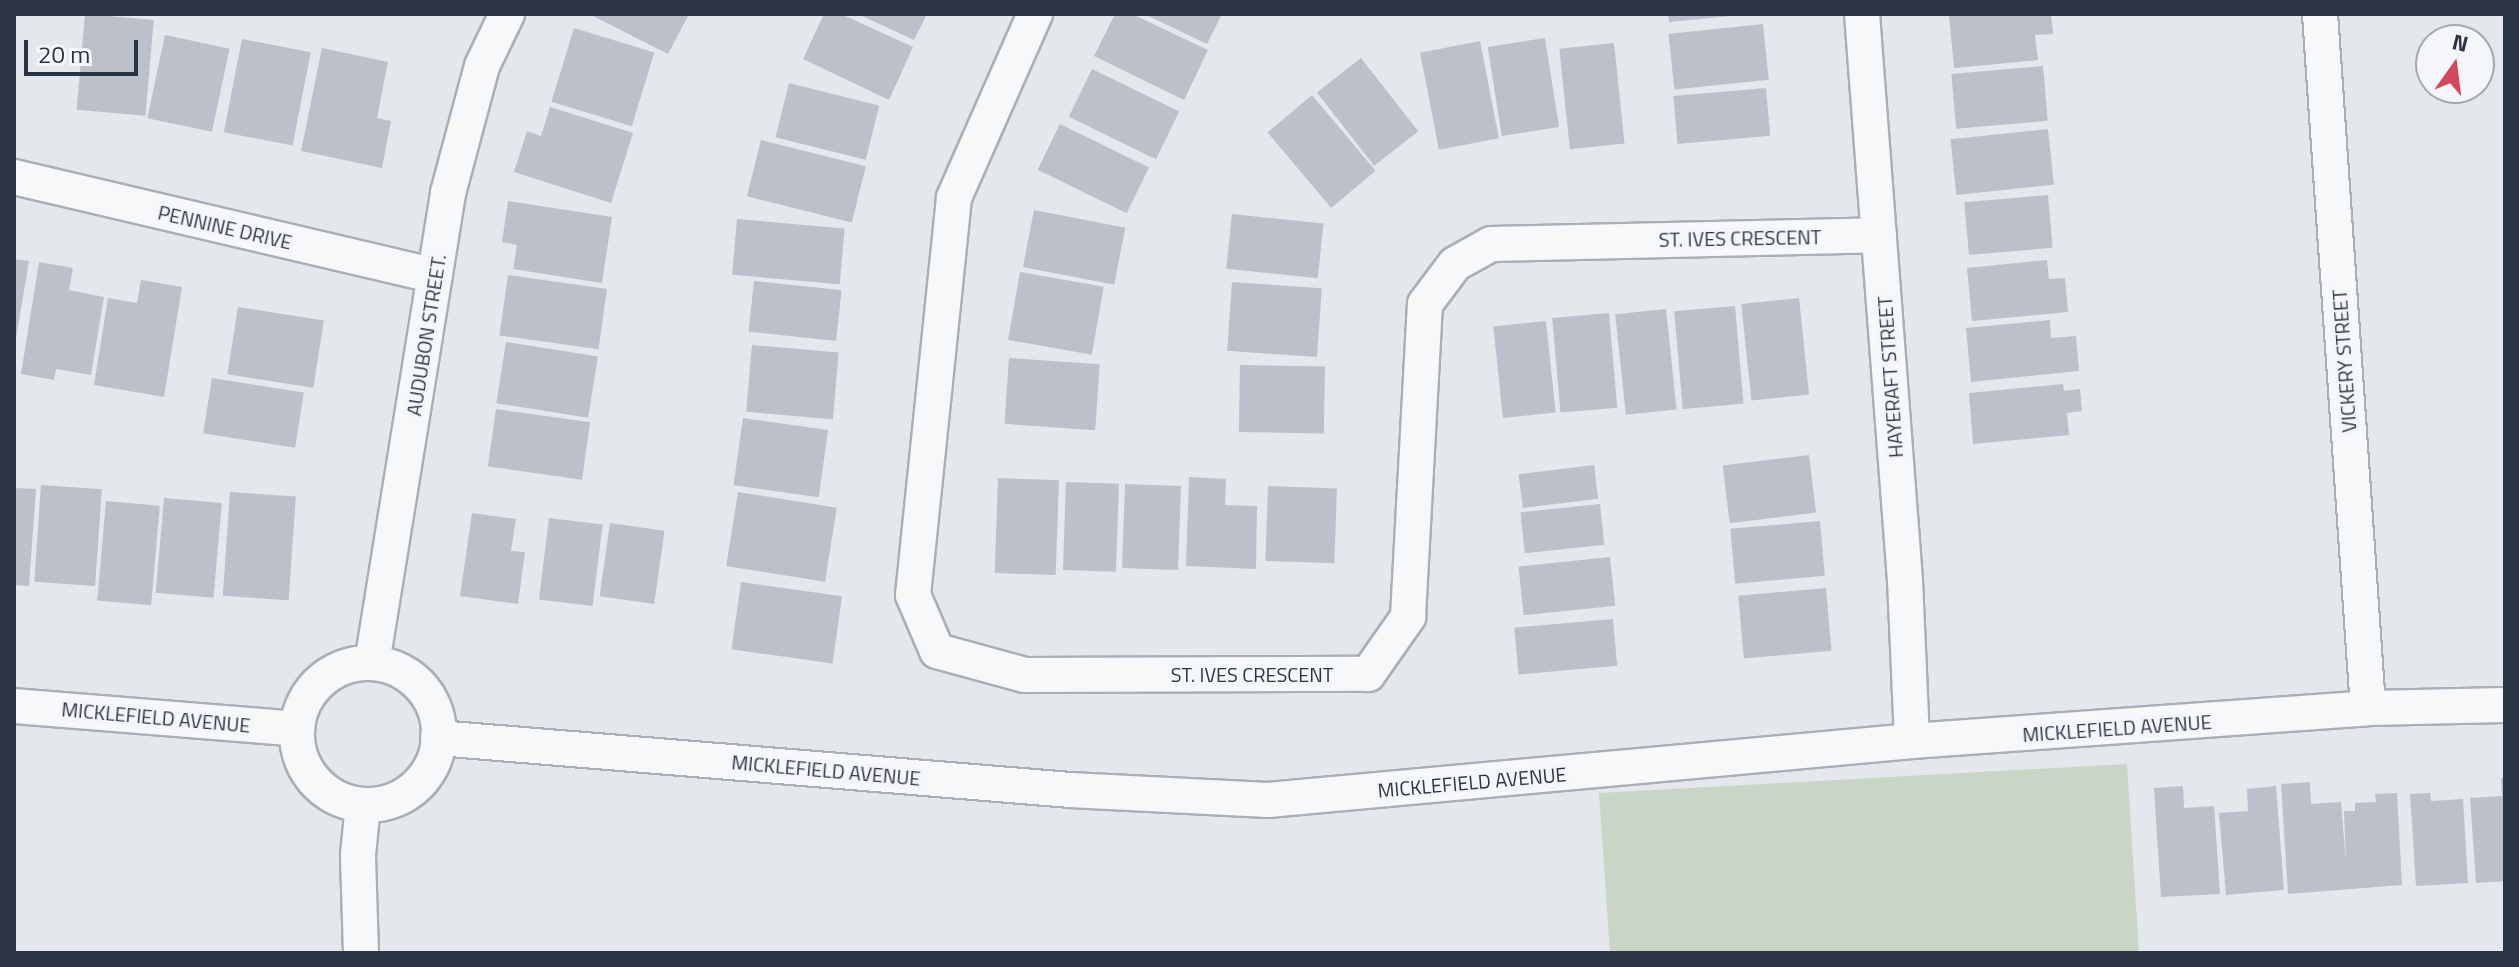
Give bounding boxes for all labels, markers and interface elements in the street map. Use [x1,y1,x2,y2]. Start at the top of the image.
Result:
scale bar [28,24,142,74]
north arrow [2415,24,2495,104]
text: N [2449,24,2472,61]
text: 20 m [38,36,90,72]
street label: PENNINE DRIVE [156,200,294,254]
street label: ST. IVES CRESCENT [1658,225,1822,251]
street label: AUDUBON STREET. [401,252,451,418]
street label: VICKERY STREET [2327,289,2361,433]
street label: HAYERAFT STREET [1872,295,1908,459]
street label: ST. IVES CRESCENT [1171,662,1333,686]
street label: MICKLEFIELD AVENUE [61,697,251,737]
street label: MICKLEFIELD AVENUE [2022,709,2212,747]
street label: MICKLEFIELD AVENUE [731,750,921,790]
street label: MICKLEFIELD AVENUE [1377,762,1567,802]

